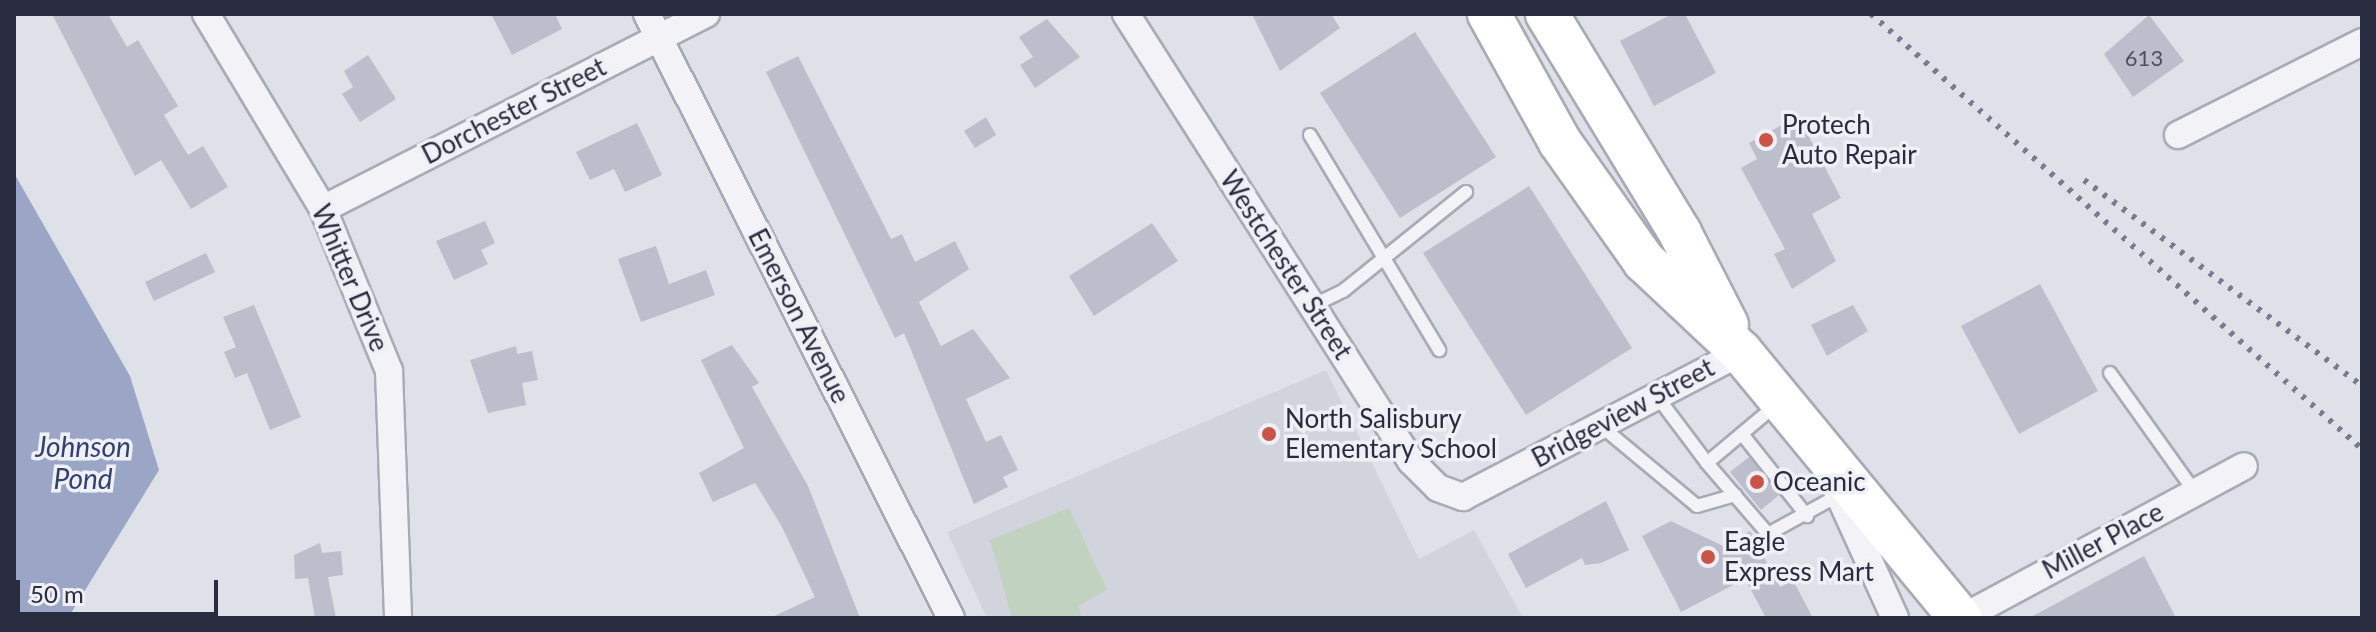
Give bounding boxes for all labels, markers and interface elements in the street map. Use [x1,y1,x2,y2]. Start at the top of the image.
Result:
house number: 613 [2125,45,2163,71]
street label: Dorchester Street [417,51,611,171]
place label: Protech Auto Repair [1782,109,1917,170]
marker: Protech Auto Repair [1757,131,1775,149]
street label: Westchester Street [1213,165,1359,365]
street label: Whitter Drive [305,200,395,356]
street label: Emerson Avenue [741,223,857,409]
street label: Bridgeview Street [1526,352,1720,474]
place label: North Salisbury Elementary School [1285,403,1498,464]
marker: North Salisbury Elementary School [1260,425,1278,443]
water label: Johnson Pond [35,429,131,495]
place label: Oceanic [1773,466,1866,498]
marker: Oceanic [1748,473,1766,491]
street label: Miller Place [2037,496,2169,586]
place label: Eagle Express Mart [1724,526,1874,588]
marker: Eagle Express Mart [1699,548,1717,566]
scale bar [20,564,222,614]
text: 50 m [30,579,84,608]

